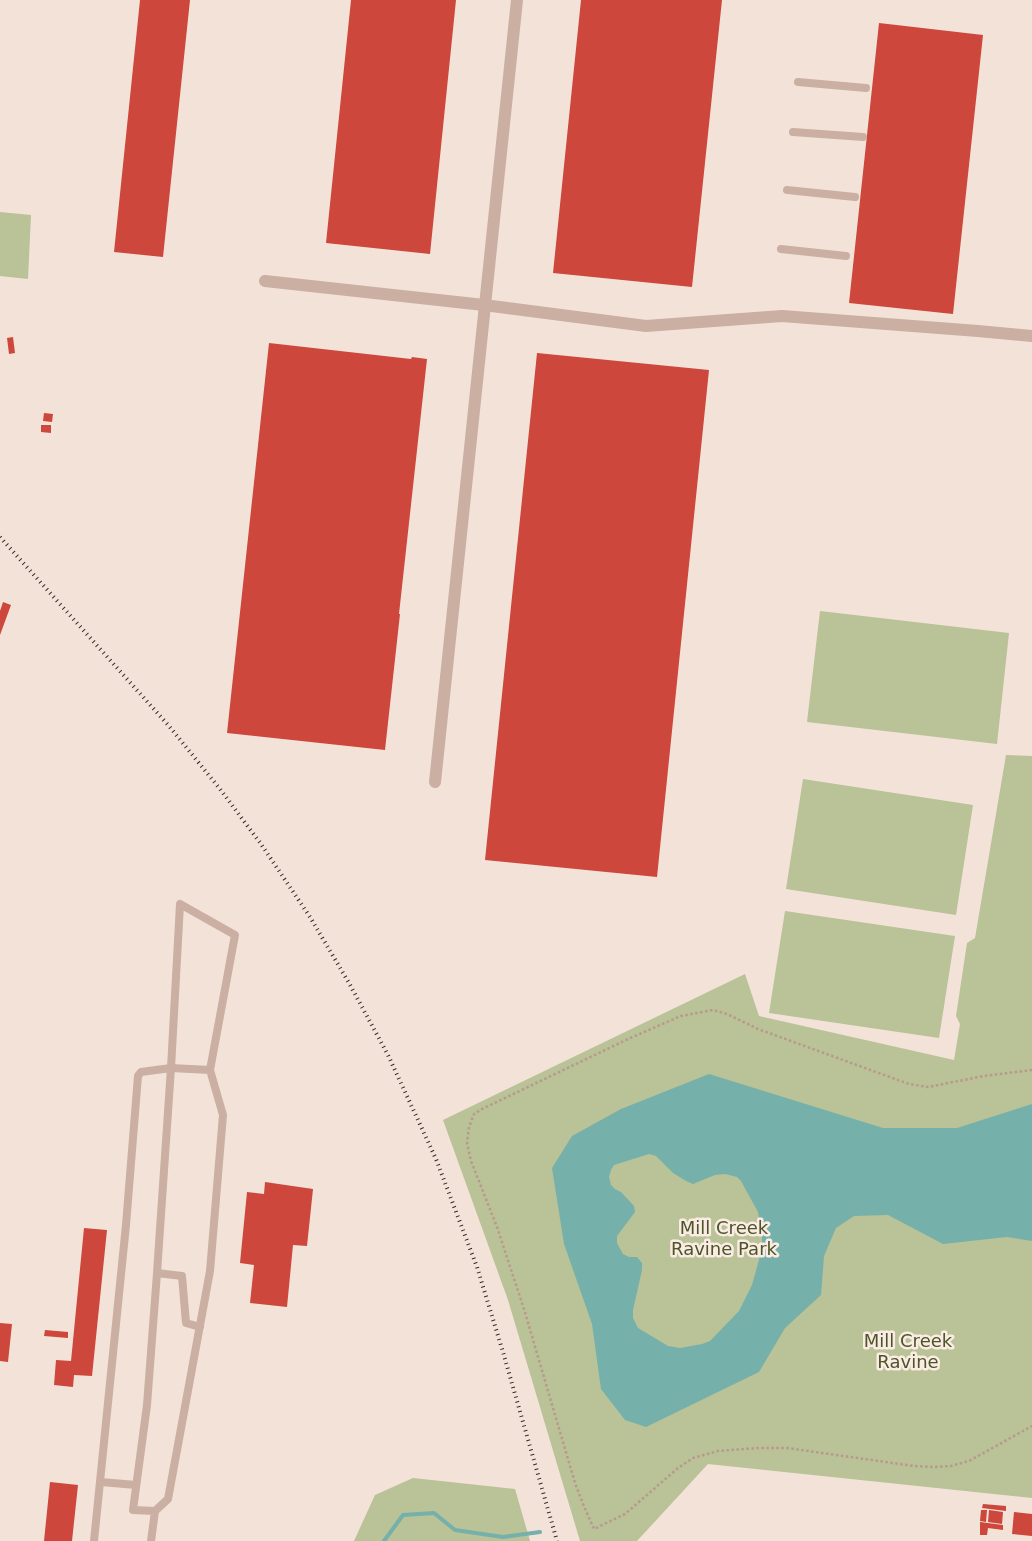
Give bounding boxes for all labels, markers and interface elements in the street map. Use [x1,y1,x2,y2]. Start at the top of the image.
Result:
park label: Mill Creek Ravine Park [671,1218,777,1260]
park label: Mill Creek Ravine [864,1331,952,1374]

